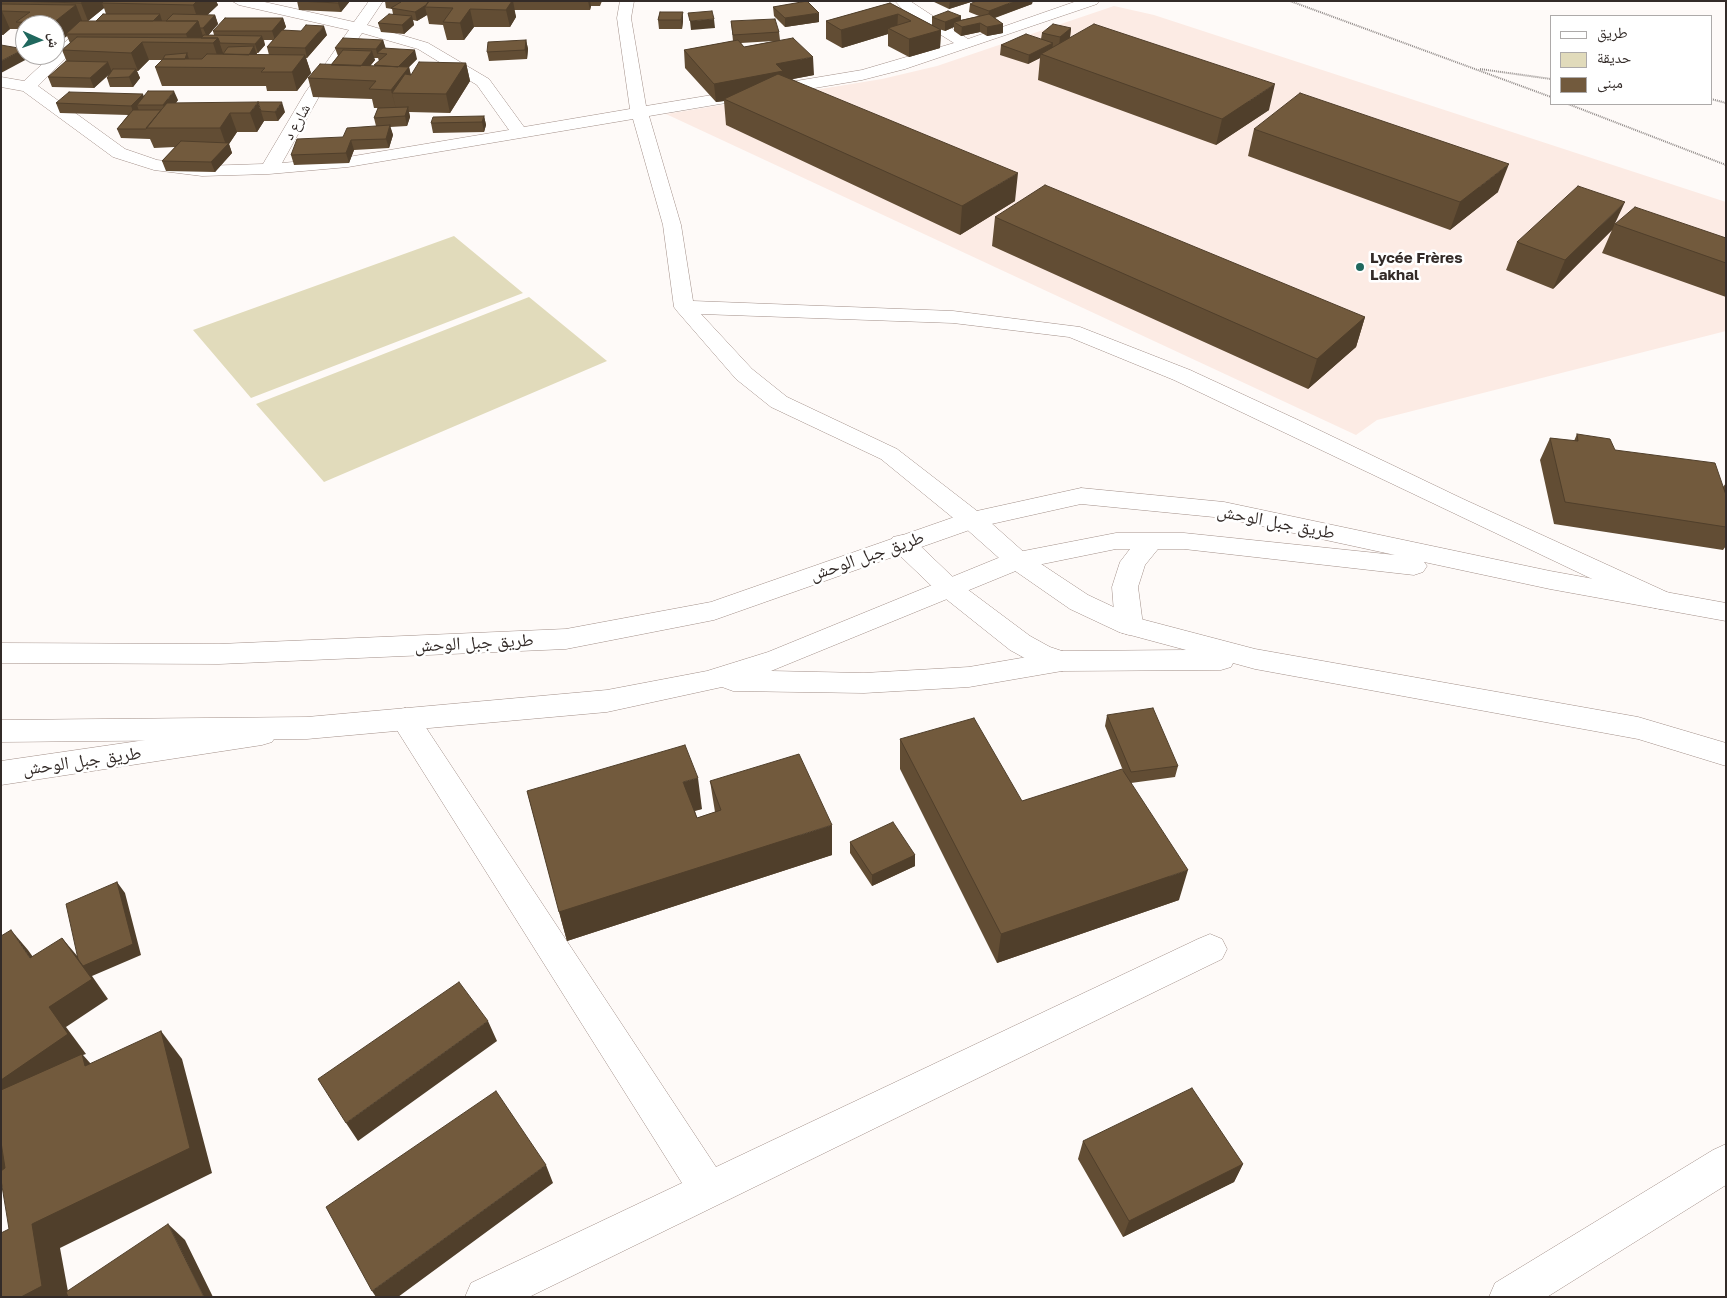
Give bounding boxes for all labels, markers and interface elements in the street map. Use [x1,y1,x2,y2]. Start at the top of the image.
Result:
north arrow [15,15,65,65]
legend [1550,15,1712,105]
text: طريق [1597,23,1628,41]
text: ش [46,33,63,48]
text: حديقة [1597,48,1631,66]
text: مبنى [1597,73,1623,91]
street label: شارع د [280,101,314,143]
place label: Lycée Frères Lakhal [1370,249,1463,284]
marker: Lycée Frères Lakhal [1354,261,1366,273]
street label: طريق جبل الوحش [1215,500,1337,544]
street label: طريق جبل الوحش [807,526,927,586]
street label: طريق جبل الوحش [414,629,534,657]
street label: طريق جبل الوحش [21,742,143,780]

